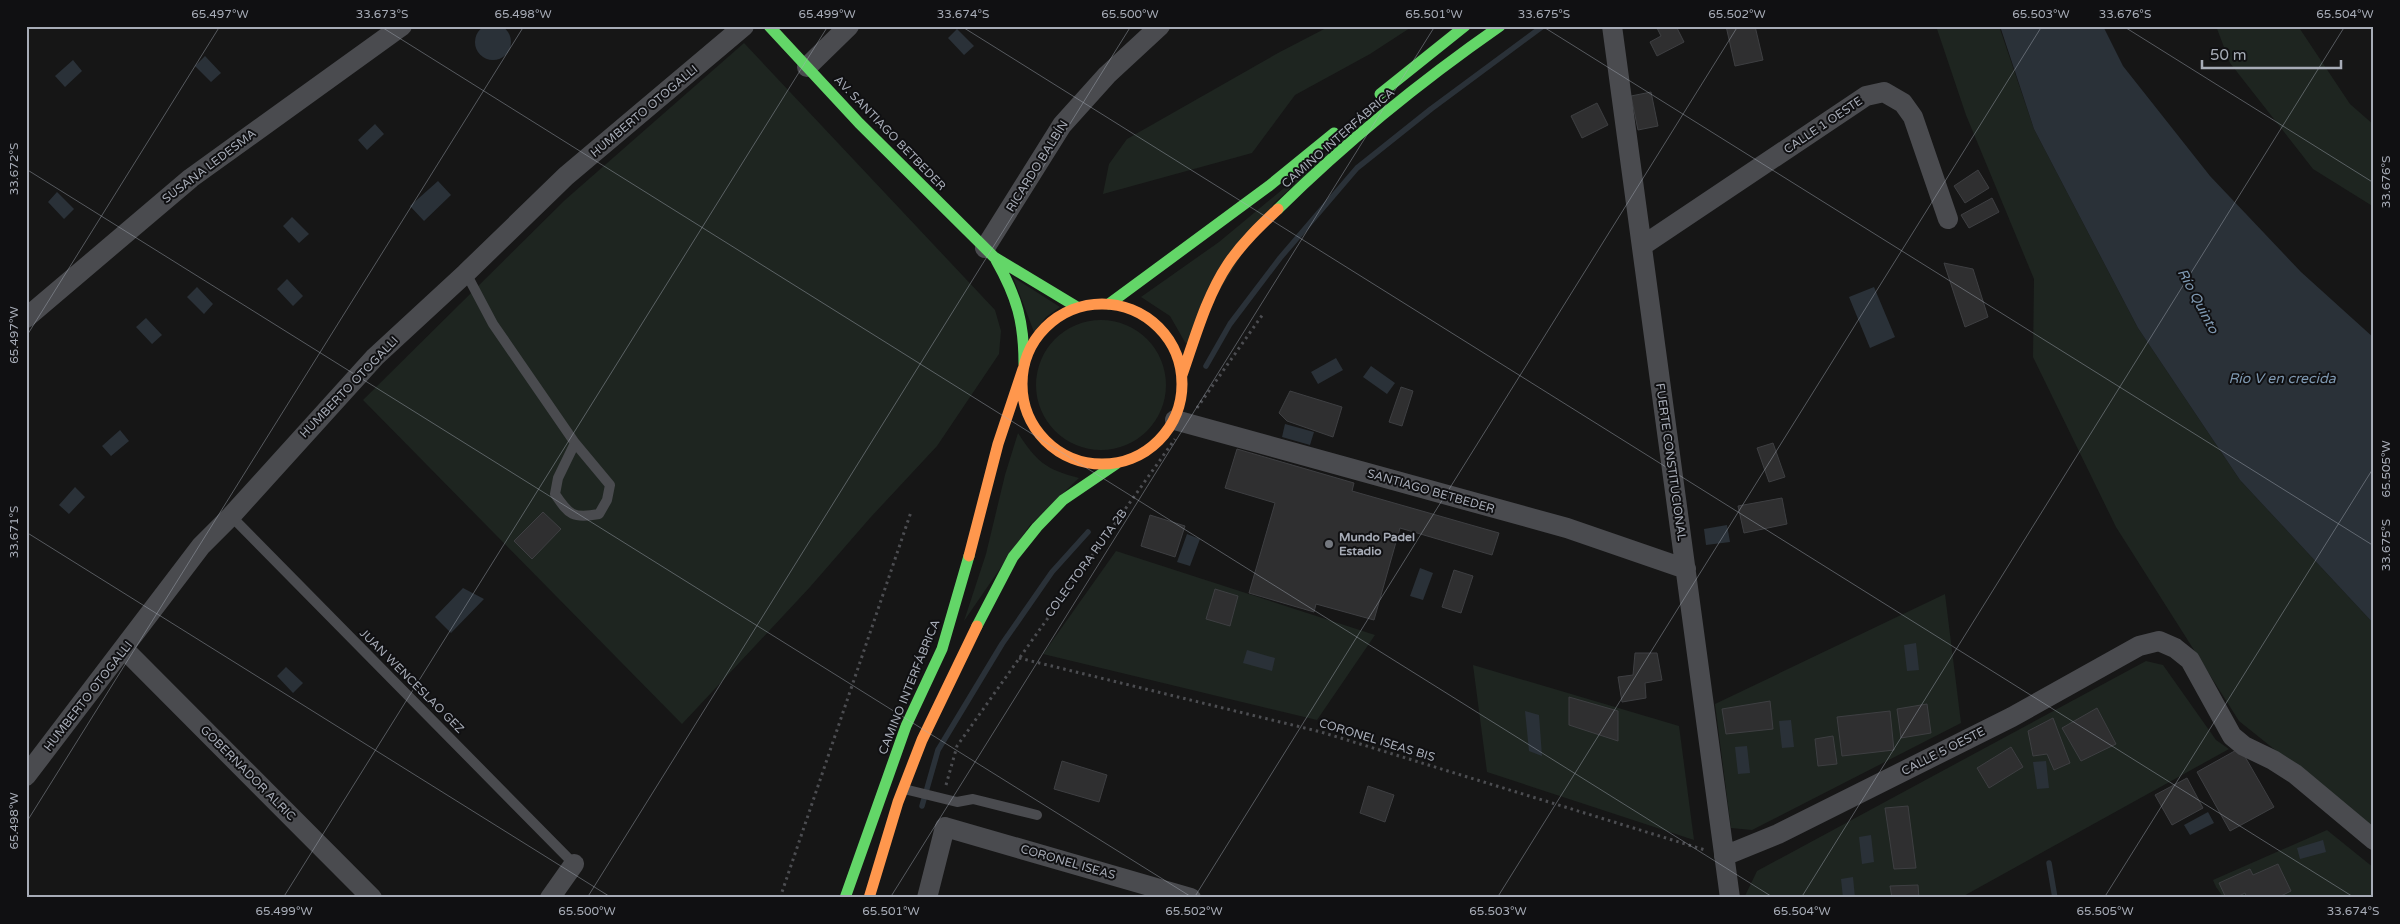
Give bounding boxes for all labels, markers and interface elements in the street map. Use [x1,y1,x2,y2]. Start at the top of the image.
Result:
text: 65.497°W [191,7,249,21]
text: 33.673°S [356,7,408,21]
text: 65.498°W [494,7,552,21]
text: 65.499°W [798,7,856,21]
text: 33.674°S [937,7,989,21]
text: 65.500°W [1101,7,1159,21]
text: 65.501°W [1405,7,1463,21]
text: 33.675°S [1518,7,1570,21]
text: 65.502°W [1708,7,1766,21]
text: 65.503°W [2012,7,2070,21]
text: 33.676°S [2099,7,2151,21]
text: 65.504°W [2316,7,2374,21]
scale bar [2202,38,2341,70]
text: 50 m [2210,46,2247,64]
street label: HUMBERTO OTOGALLI [588,62,700,160]
street label: AV. SANTIAGO BETBEDER [831,73,949,193]
street label: CAMINO INTERFÁBRICA [1279,85,1397,191]
street label: CALLE 1 OESTE [1781,93,1865,156]
street label: RICARDO BALBÍN [1003,118,1071,214]
street label: SUSANA LEDESMA [159,126,259,206]
text: 33.672°S [7,143,21,195]
text: 33.676°S [2379,156,2393,208]
water label: Río Quinto [2174,266,2223,338]
text: 65.497°W [7,306,21,364]
street label: HUMBERTO OTOGALLI [297,333,401,441]
water label: Río V en crecida [2228,370,2337,387]
street label: FUERTE CONSTITUCIONAL [1653,382,1689,542]
text: 65.505°W [2379,440,2393,498]
street label: SANTIAGO BETBEDER [1366,466,1496,516]
text: 33.671°S [7,506,21,558]
street label: COLECTORA RUTA 2B [1042,506,1130,620]
text: 33.675°S [2379,519,2393,571]
place label: Mundo Padel Estadio [1339,530,1415,558]
marker: Mundo Padel Estadio [1323,538,1335,550]
street label: CAMINO INTERFÁBRICA [875,617,943,757]
street label: JUAN WENCESLAO GEZ [357,626,467,736]
street label: HUMBERTO OTOGALLI [41,638,135,754]
street label: CORONEL ISEAS BIS [1317,716,1437,764]
street label: GOBERNADOR ALRIC [198,723,298,823]
street label: CALLE 5 OESTE [1899,724,1987,778]
text: 65.498°W [7,792,21,850]
street label: CORONEL ISEAS [1019,842,1117,882]
text: 65.499°W [255,904,313,918]
text: 65.500°W [558,904,616,918]
text: 65.501°W [862,904,920,918]
text: 65.502°W [1165,904,1223,918]
text: 65.503°W [1469,904,1527,918]
text: 65.504°W [1773,904,1831,918]
text: 65.505°W [2076,904,2134,918]
text: 33.674°S [2327,904,2379,918]

